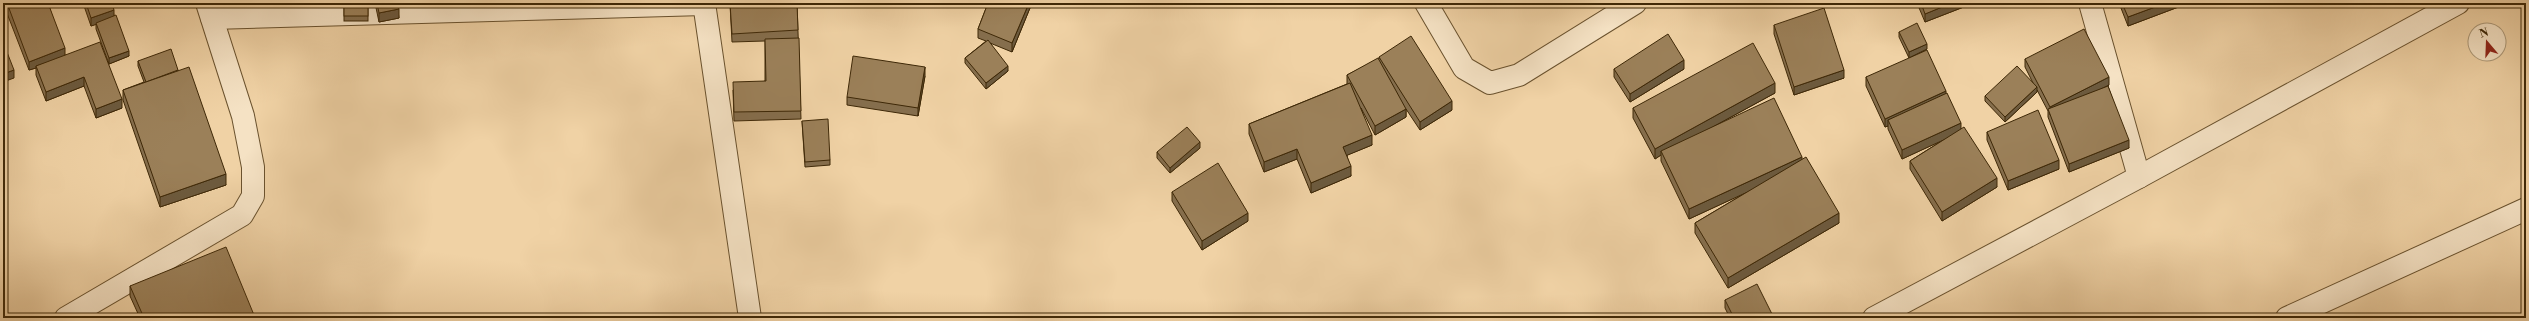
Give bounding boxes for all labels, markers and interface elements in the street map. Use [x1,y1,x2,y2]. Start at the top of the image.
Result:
north arrow [2467,22,2507,62]
text: N [2478,25,2491,42]

